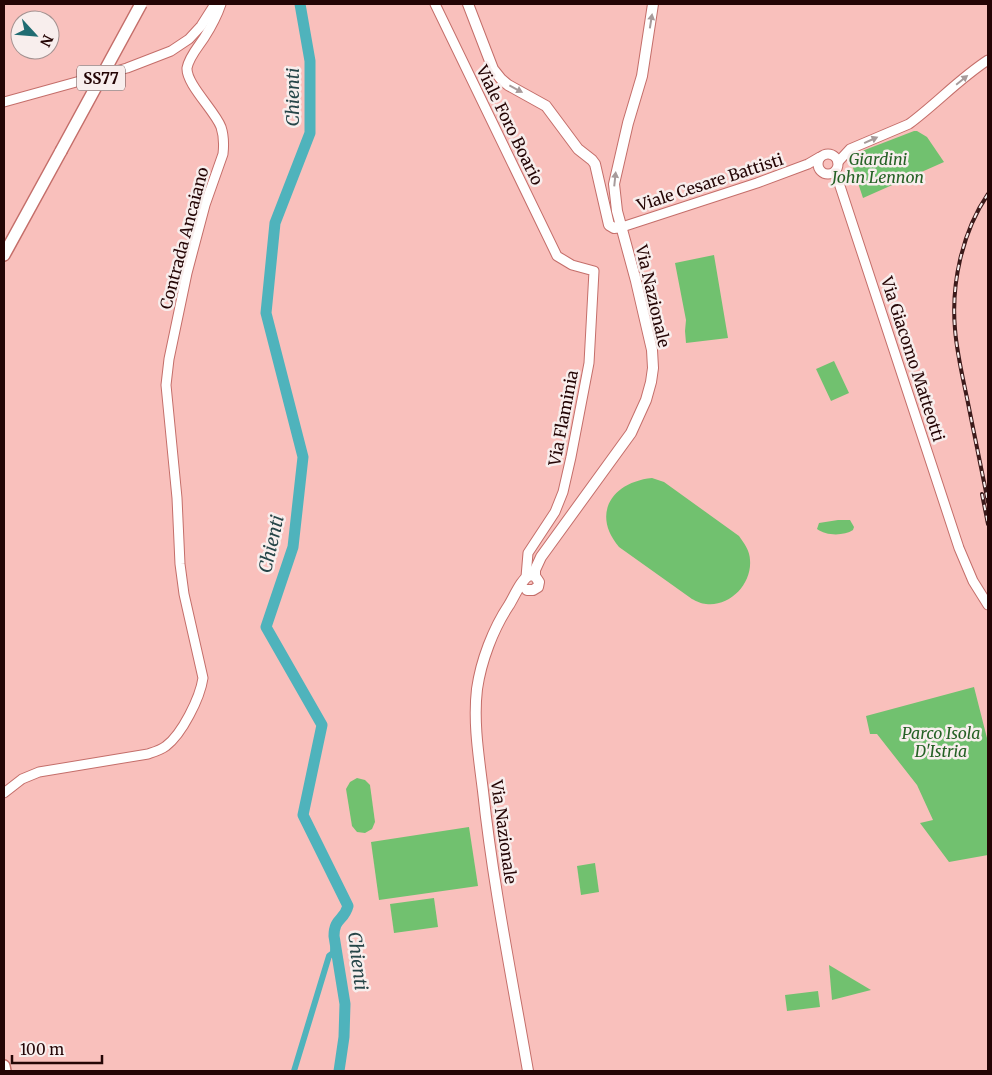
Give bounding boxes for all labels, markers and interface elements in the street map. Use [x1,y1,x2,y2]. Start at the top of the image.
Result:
north arrow [10,10,60,60]
one-way arrow [647,13,655,29]
text: N [36,32,57,50]
street label: Viale Foro Boario [472,61,548,188]
road number: SS77 [77,66,125,90]
water label: Chienti [281,68,304,126]
one-way arrow [955,74,968,85]
one-way arrow [509,85,524,93]
one-way arrow [864,136,878,144]
street label: Viale Cesare Battisti [633,149,786,215]
park label: Giardini John Lennon [830,149,924,187]
street label: Contrada Ancaiano [155,165,213,311]
one-way arrow [612,171,620,187]
street label: Via Nazionale [631,242,675,349]
street label: Via Giacomo Matteotti [877,273,949,444]
street label: Via Flaminia [544,368,582,468]
water label: Chienti [253,513,289,575]
park label: Parco Isola D'Istria [902,723,980,761]
street label: Via Nazionale [487,778,521,885]
water label: Chienti [343,930,373,992]
scale bar [12,1032,102,1064]
text: 100 m [20,1040,64,1059]

